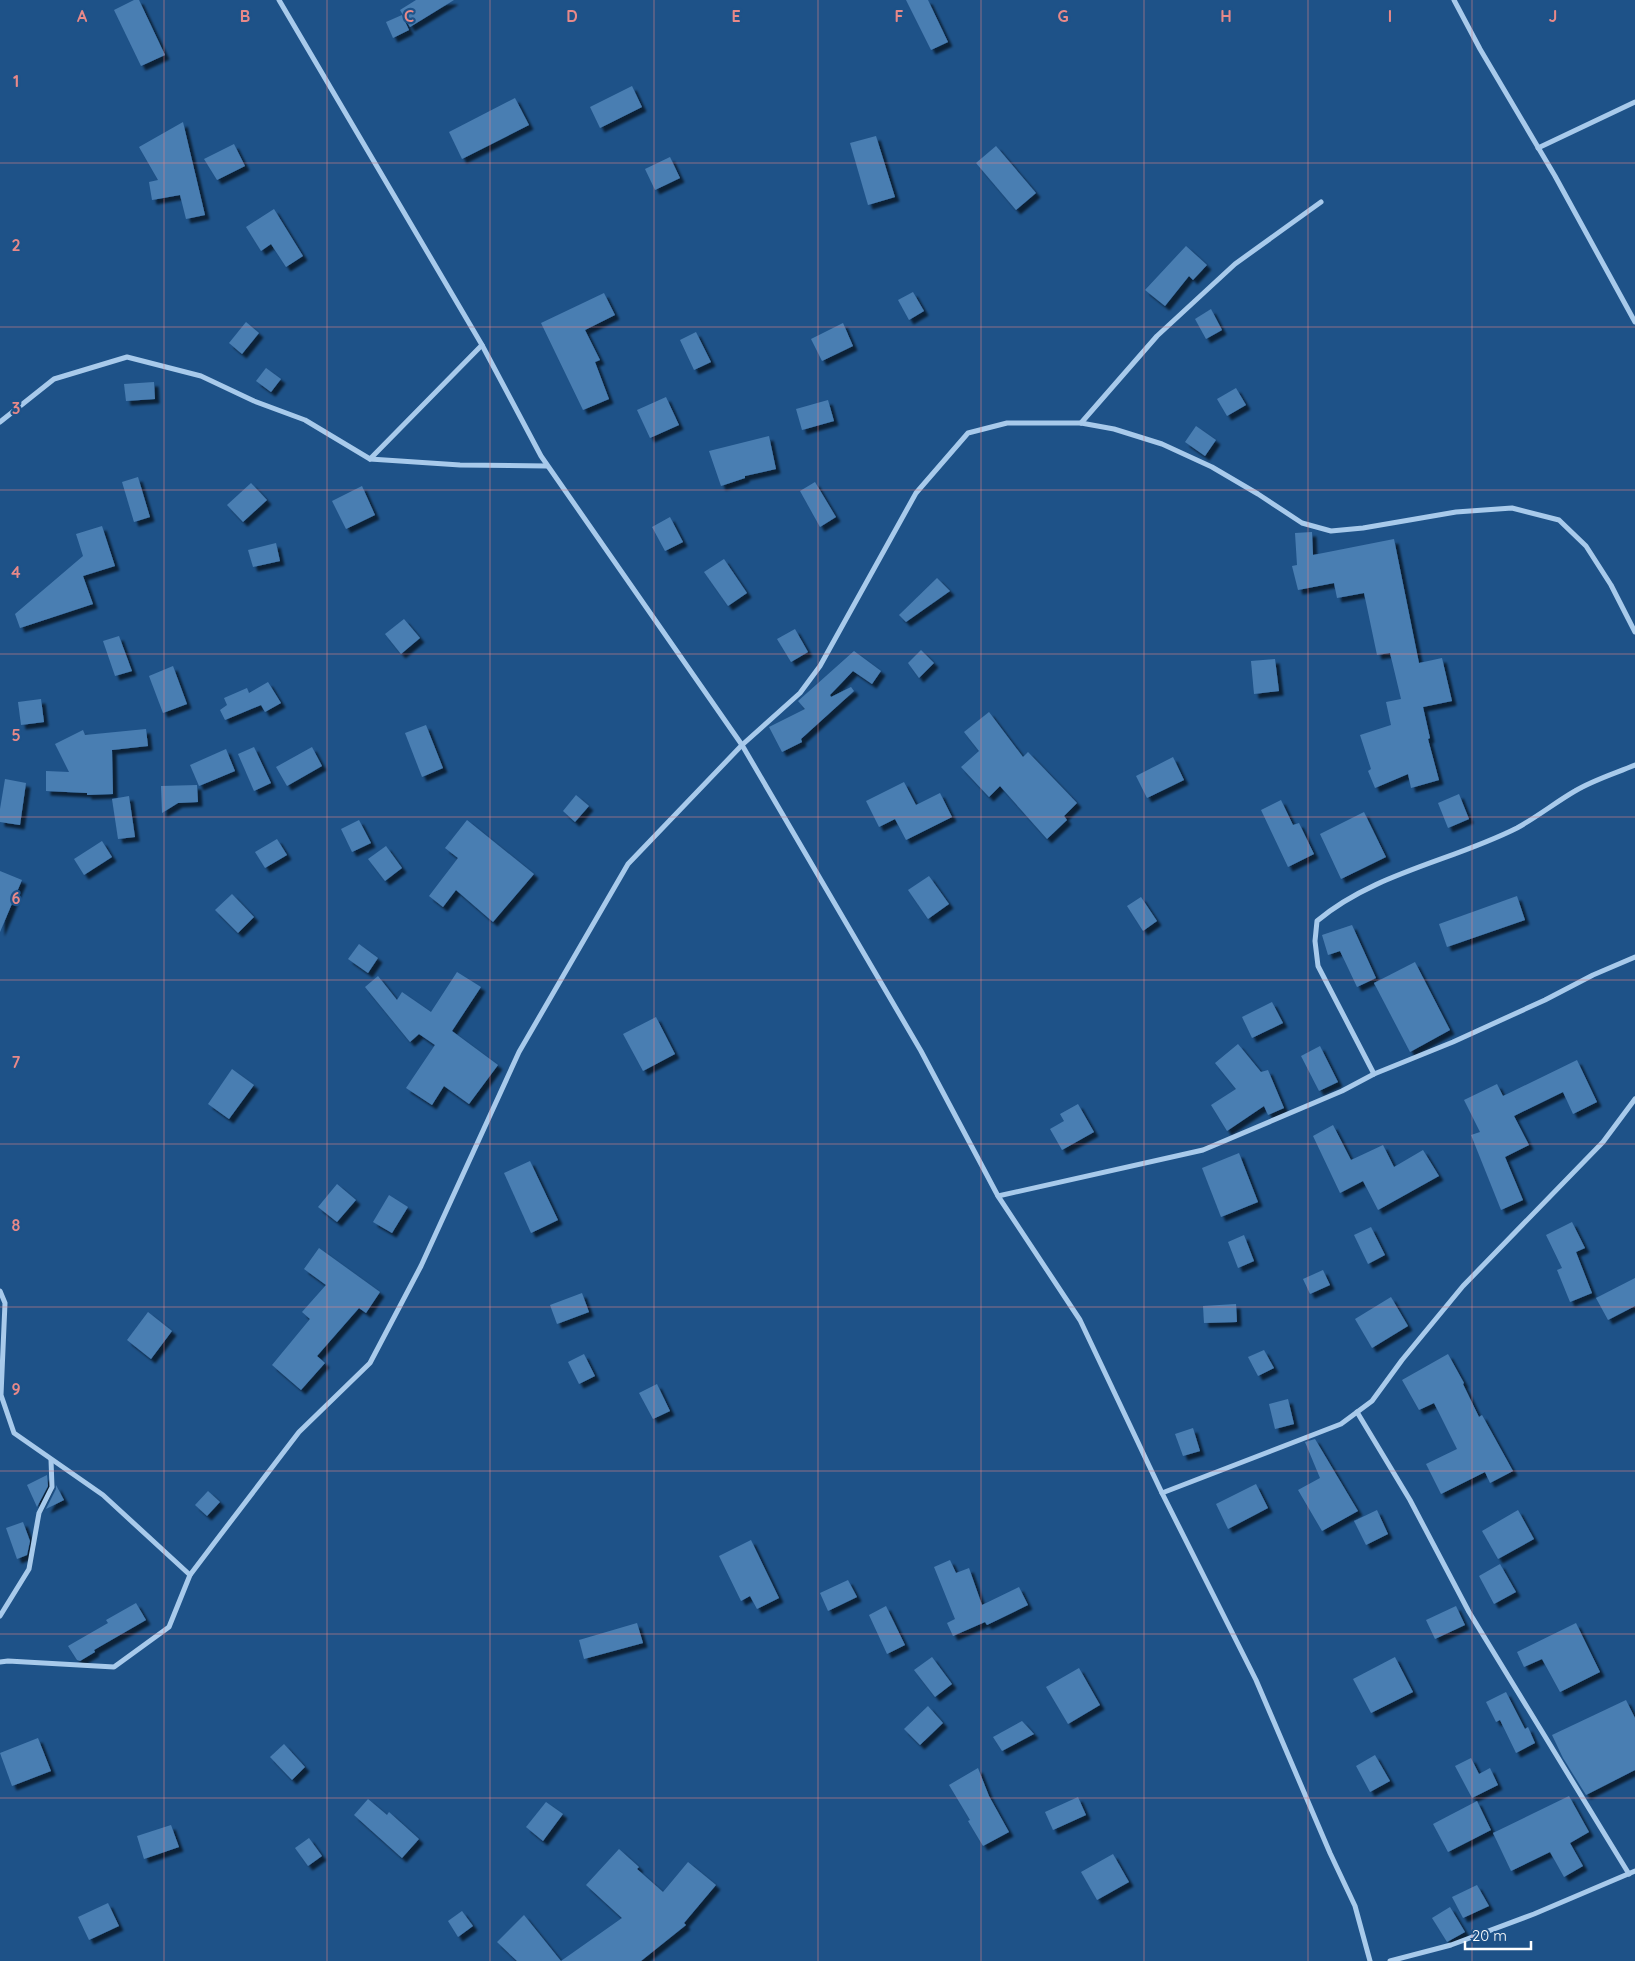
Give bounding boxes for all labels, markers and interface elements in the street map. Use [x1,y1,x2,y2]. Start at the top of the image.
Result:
text: A [77,6,88,26]
text: B [240,6,250,26]
text: C [404,6,414,26]
text: D [566,6,578,26]
text: E [731,6,741,26]
text: F [895,6,904,26]
text: G [1057,6,1069,26]
text: H [1220,6,1232,26]
text: I [1388,6,1392,26]
text: J [1549,6,1557,26]
text: 1 [13,71,19,91]
text: 2 [11,235,21,255]
text: 3 [12,398,20,418]
text: 4 [11,562,21,582]
text: 5 [11,725,21,745]
text: 6 [12,888,21,908]
text: 7 [12,1052,21,1072]
text: 8 [12,1215,21,1235]
text: 9 [11,1379,21,1399]
scale bar [1465,1918,1531,1950]
text: 20 m [1472,1926,1507,1945]

